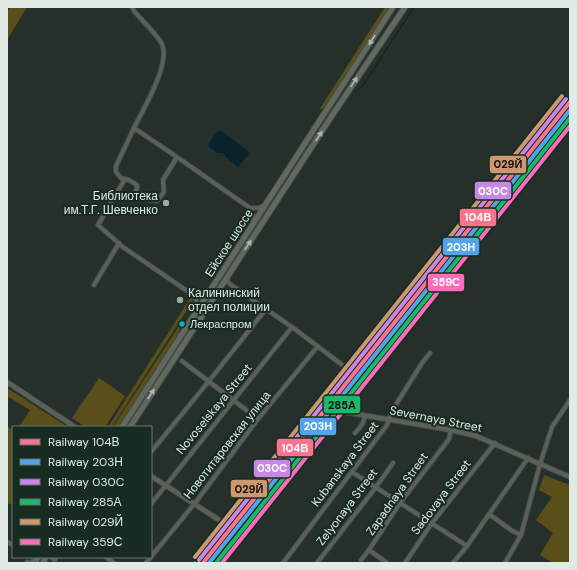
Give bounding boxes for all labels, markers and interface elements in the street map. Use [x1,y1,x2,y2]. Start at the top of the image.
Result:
one-way arrow [368,35,376,45]
one-way arrow [351,76,358,88]
one-way arrow [315,131,323,141]
line badge: 029Й [489,155,527,174]
text: 029Й [494,157,523,171]
line badge: 030C [474,181,512,200]
text: 030C [478,184,508,198]
place label: Библиотека им.Т.Г. Шевченко [64,188,158,218]
marker: Библиотека им.Т.Г. Шевченко [161,198,171,208]
street label: Ейское шоссе [201,206,257,280]
line badge: 104В [459,208,497,227]
text: 104В [465,210,491,224]
line badge: 203Н [442,237,480,256]
one-way arrow [244,240,252,250]
text: 203Н [447,240,475,254]
line badge: 359С [427,273,465,292]
text: 359С [432,275,460,289]
place label: Калининский отдел полиции [188,285,270,315]
marker: Калининский отдел полиции [175,295,185,305]
place label: Лекраспром [190,317,252,331]
marker: Лекраспром [177,319,187,329]
street label: Novoselskaya Street [172,360,256,458]
street label: Новотитаровская улица [180,388,274,502]
one-way arrow [147,389,155,399]
line badge: 285А [323,395,361,414]
text: 285А [328,398,356,412]
street label: Severnaya Street [388,402,484,436]
line badge: 203Н [299,417,337,436]
street label: Kubanskaya Street [308,418,383,510]
text: 203Н [304,419,332,433]
legend [12,426,152,558]
text: Railway 104В [48,434,119,450]
line badge: 104В [276,438,314,457]
text: 104В [282,441,308,455]
street label: Zapadnaya Street [362,449,432,539]
text: Railway 203Н [48,454,123,470]
street label: Sadovaya Street [407,456,475,538]
line badge: 030C [253,459,291,478]
text: 030C [257,461,287,475]
street label: Zelyonaya Street [313,465,381,549]
text: Railway 030C [48,474,125,490]
line badge: 029Й [230,479,268,498]
text: 029Й [235,482,264,496]
text: Railway 285А [48,494,122,510]
text: Railway 029Й [48,514,123,530]
text: Railway 359С [48,534,123,550]

